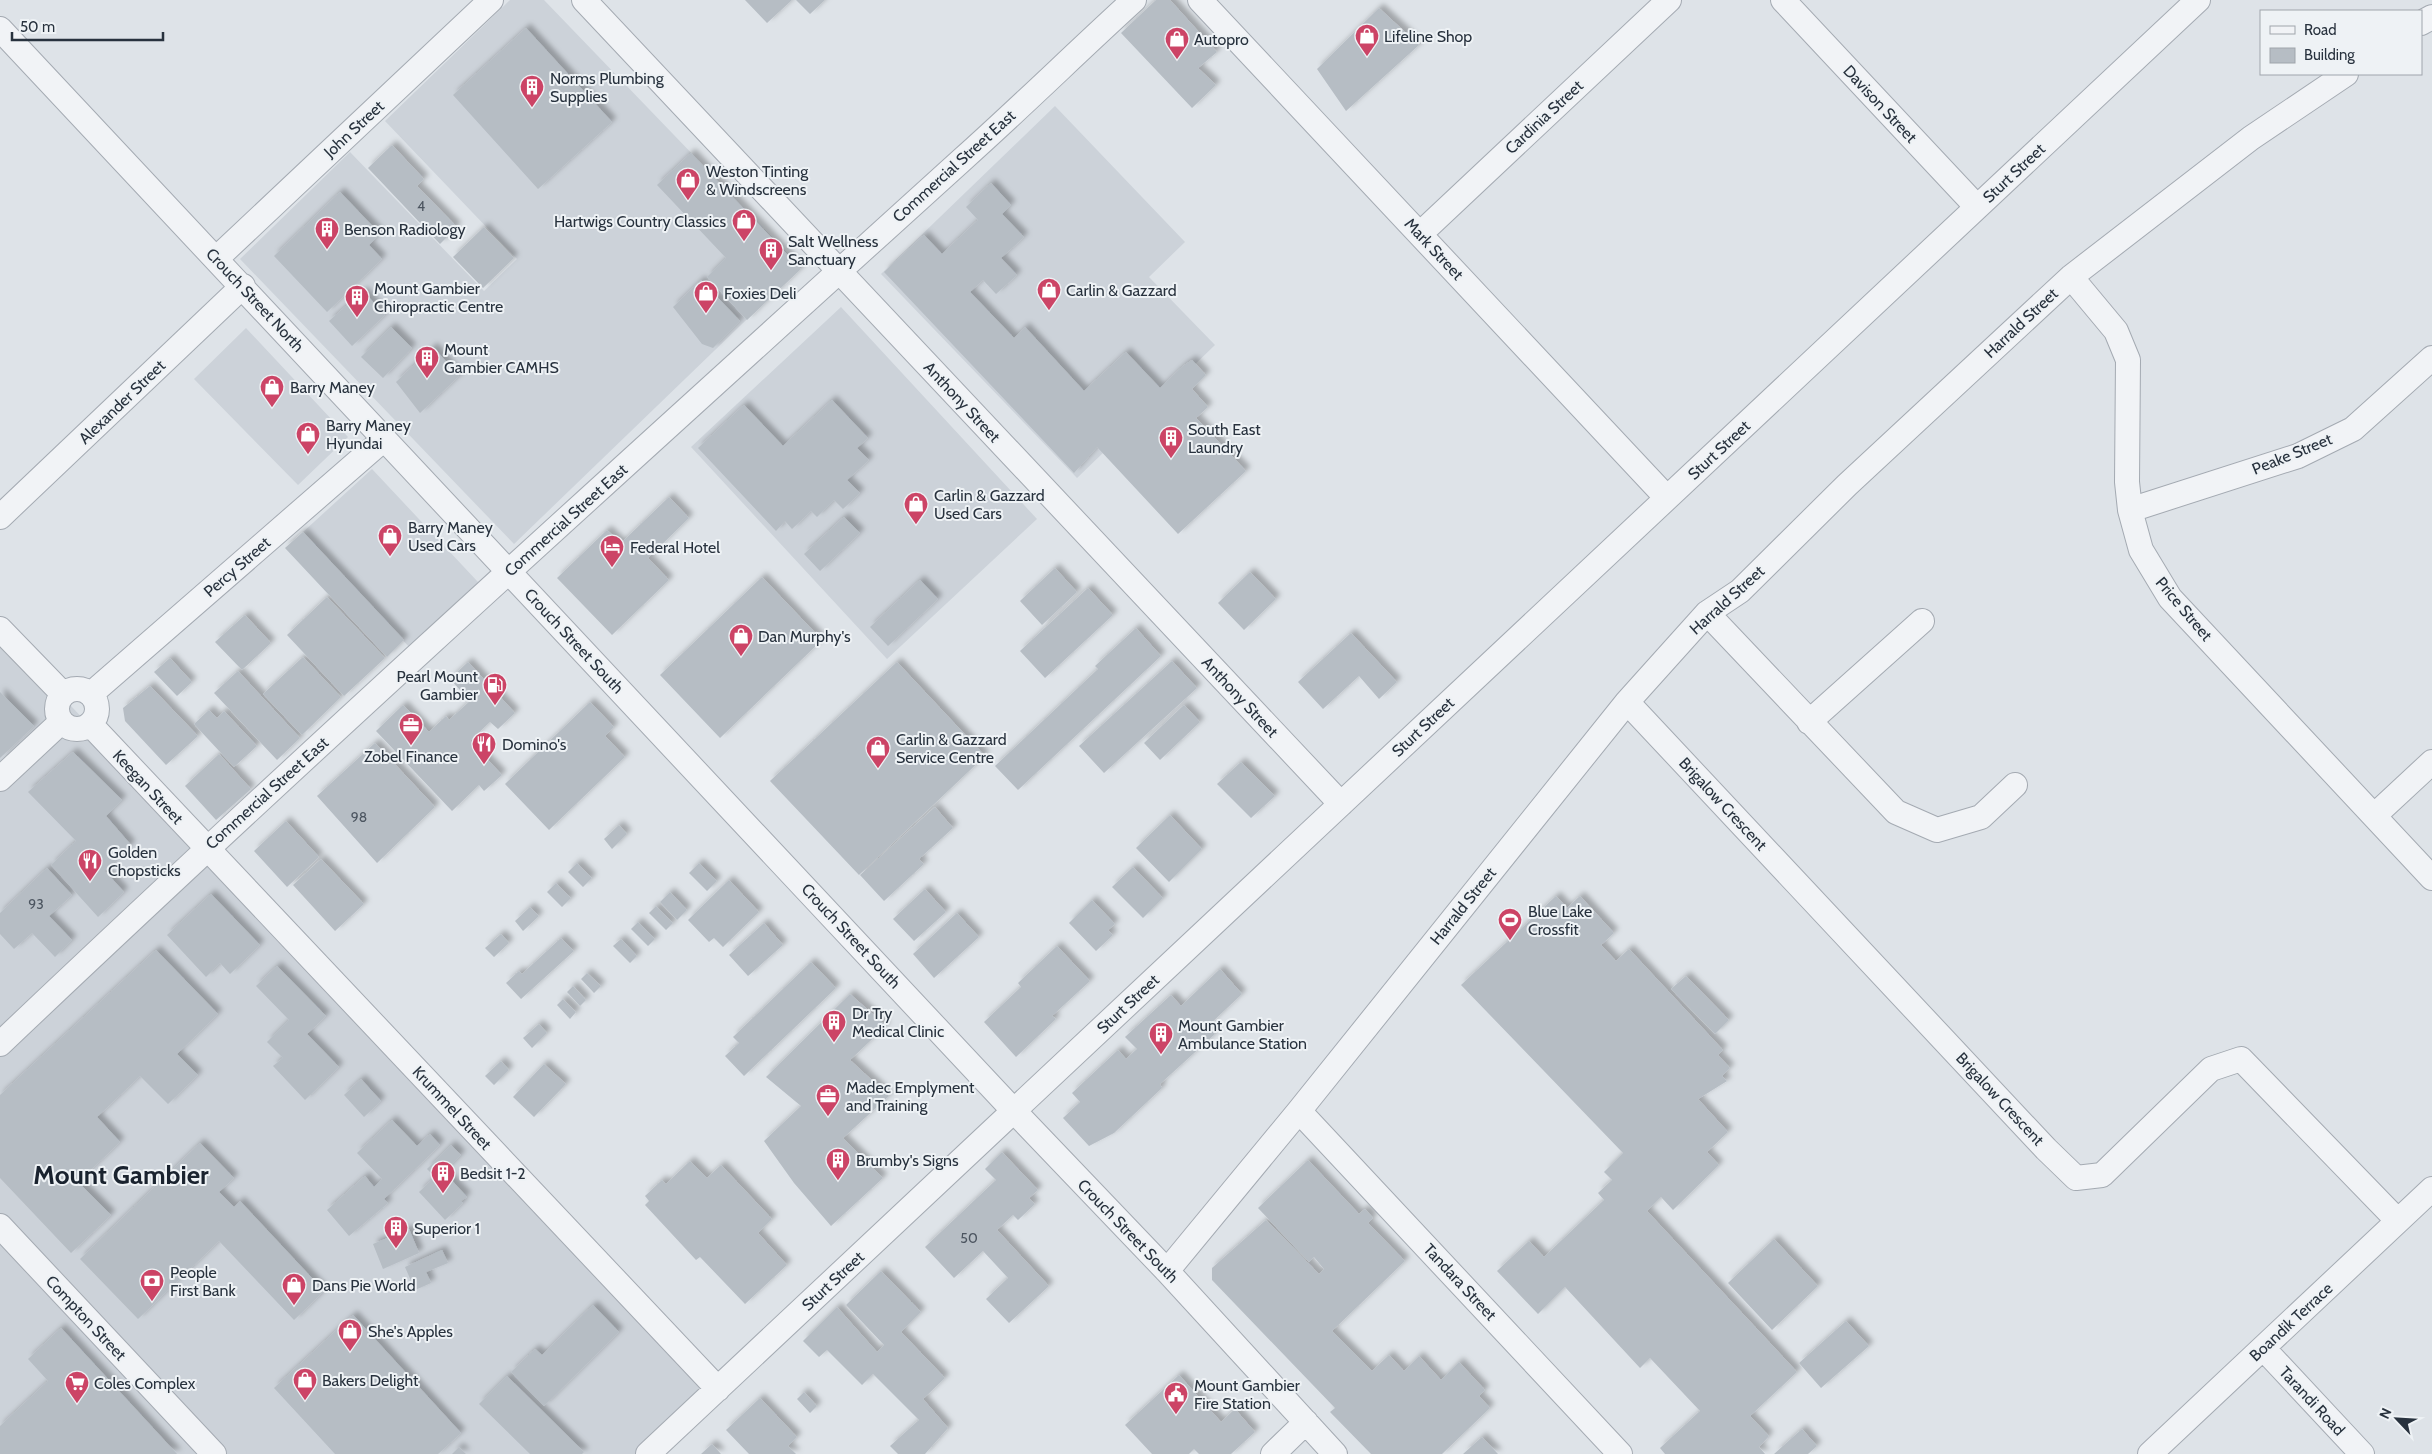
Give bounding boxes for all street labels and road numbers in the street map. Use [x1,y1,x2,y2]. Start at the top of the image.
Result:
street label: Davison Street [1839,61,1921,147]
street label: Cardinia Street [1501,76,1587,158]
street label: John Street [319,96,388,162]
street label: Commercial Street East [889,105,1020,226]
street label: Sturt Street [1979,139,2049,207]
street label: Mark Street [1401,214,1468,284]
street label: Crouch Street North [202,244,308,356]
street label: Harrald Street [1980,284,2062,362]
street label: Alexander Street [75,356,170,448]
street label: Anthony Street [920,358,1005,447]
street label: Sturt Street [1684,416,1754,484]
street label: Peake Street [2249,429,2335,479]
street label: Commercial Street East [501,459,632,580]
street label: Percy Street [200,533,275,601]
street label: Harrald Street [1686,561,1769,638]
street label: Price Street [2152,573,2217,645]
street label: Crouch Street South [520,585,628,697]
street label: Anthony Street [1198,653,1283,742]
street label: Sturt Street [1388,693,1458,761]
street label: Commercial Street East [202,732,333,853]
street label: Keegan Street [109,746,187,828]
street label: Brigalow Crescent [1675,754,1771,855]
street label: Harrald Street [1426,863,1500,948]
street label: Crouch Street South [797,880,905,992]
street label: Sturt Street [1093,970,1163,1038]
street label: Brigalow Crescent [1952,1049,2048,1150]
street label: Krummel Street [408,1062,496,1154]
street label: Crouch Street South [1074,1175,1182,1287]
street label: Tandara Street [1420,1240,1501,1325]
street label: Sturt Street [798,1247,868,1315]
street label: Compton Street [42,1272,131,1365]
street label: Boandik Terrace [2246,1279,2336,1365]
street label: Tarandi Road [2275,1363,2349,1439]

